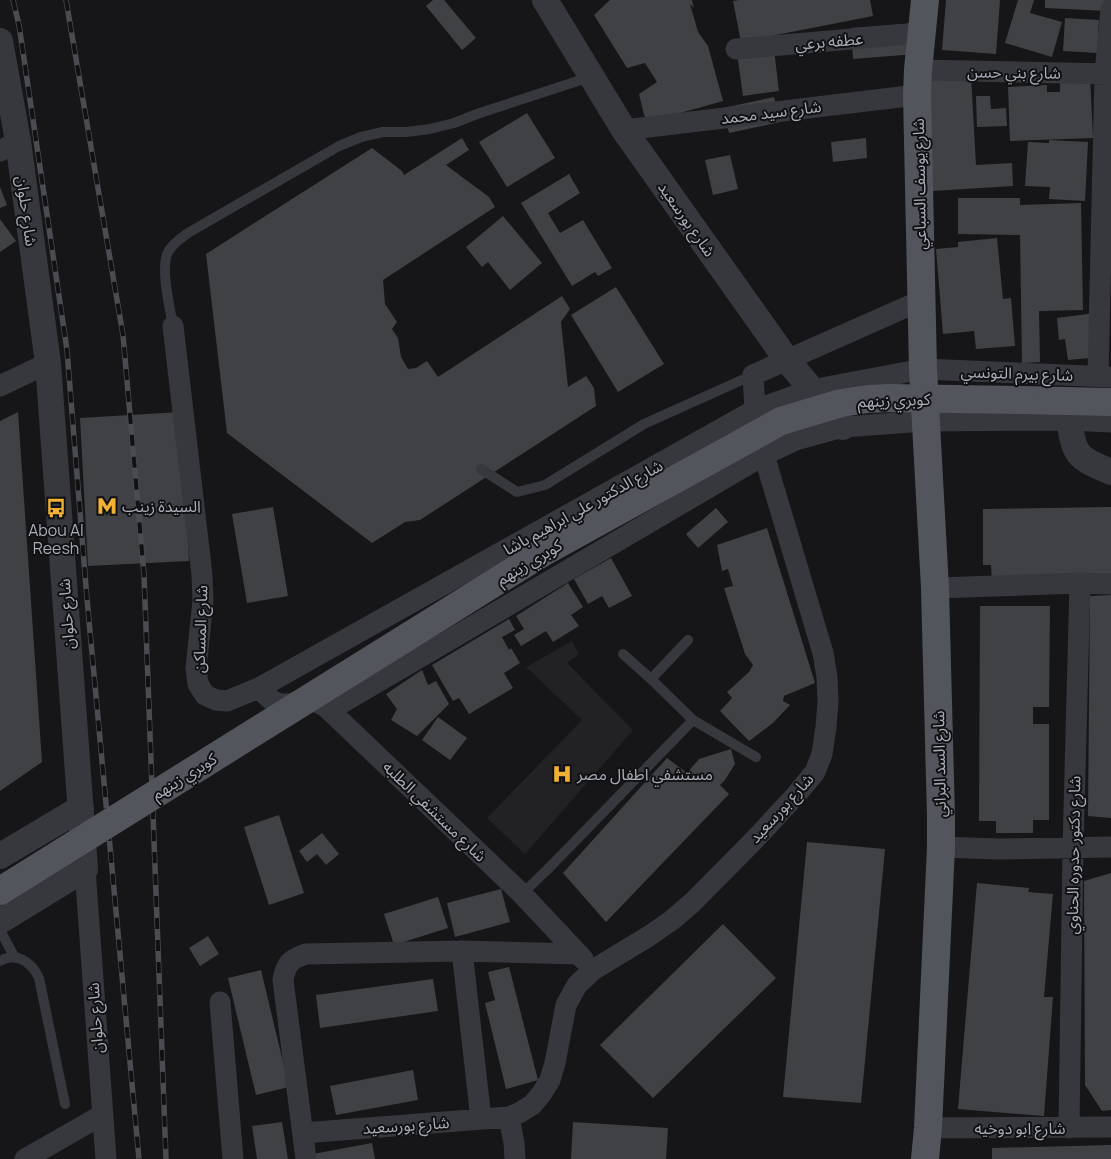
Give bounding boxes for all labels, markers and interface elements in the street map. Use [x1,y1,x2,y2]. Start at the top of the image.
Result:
street label: عطفه برعي [794,27,864,57]
street label: شارع بني حسن [967,60,1061,86]
street label: شارع سيد محمد [720,95,823,131]
street label: شارع يوسف السباعي [907,118,933,250]
street label: شارع حلوان [9,174,43,248]
street label: شارع بورسعيد [651,177,721,262]
street label: شارع بيرم التونسي [960,360,1074,388]
street label: كوبري زينهم [857,388,931,414]
street label: شارع الدكتور علي ابراهيم باشا [499,454,668,562]
metro station icon: السيدة زينب [96,495,118,517]
place label: السيدة زينب [122,495,201,517]
bus stop icon: Abou Al Reesh [45,497,67,519]
place label: Abou Al Reesh [28,519,84,559]
street label: كوبري زينهم [492,534,567,592]
street label: شارع حلوان [53,578,81,650]
street label: شارع المساكن [187,585,215,673]
street label: شارع السد البراني [927,710,953,818]
street label: كوبري زينهم [147,747,222,806]
street label: شارع مستشفي الطلبه [377,756,492,868]
hospital icon: مستشفي اطفال مصر [551,763,573,785]
place label: مستشفي اطفال مصر [576,763,713,787]
street label: شارع بورسعيد [744,768,820,849]
street label: شارع دكتور حدوره الحناوي [1061,775,1087,935]
street label: شارع حلوان [82,982,110,1054]
street label: شارع بورسعيد [362,1111,450,1141]
street label: شارع ابو دوخيه [974,1117,1066,1141]

